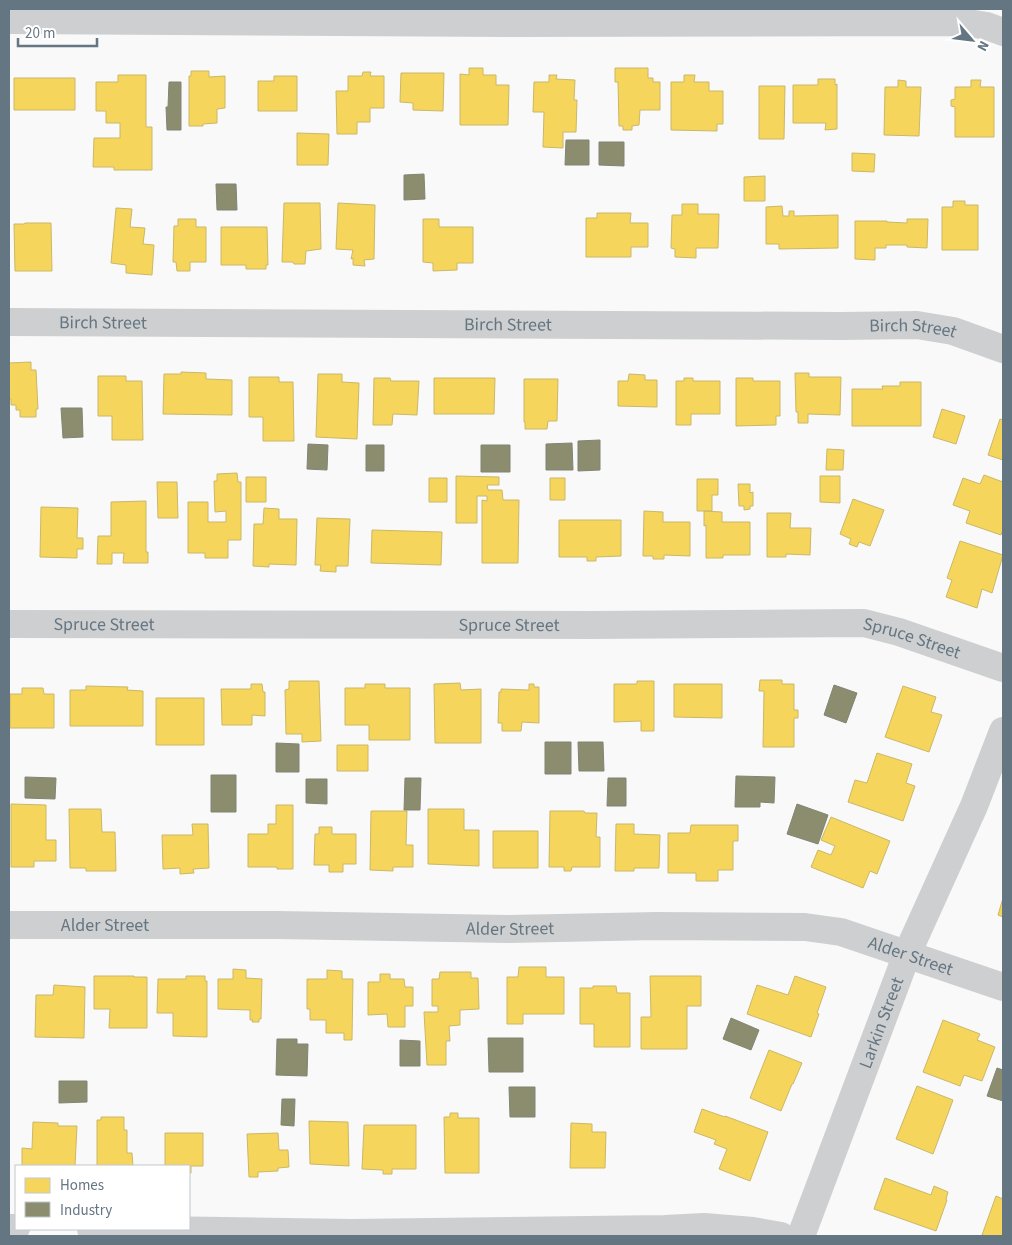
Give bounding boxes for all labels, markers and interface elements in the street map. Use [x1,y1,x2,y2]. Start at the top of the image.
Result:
scale bar [18,15,96,47]
north arrow [947,15,997,65]
text: 20 m [25,23,55,44]
text: N [972,37,994,54]
street label: Birch Street [59,310,147,335]
street label: Birch Street [464,312,552,337]
street label: Birch Street [869,312,960,344]
street label: Spruce Street [860,611,964,665]
street label: Spruce Street [53,612,155,637]
street label: Spruce Street [458,612,560,637]
street label: Alder Street [61,913,149,938]
street label: Alder Street [466,916,554,942]
street label: Alder Street [865,930,957,982]
street label: Larkin Street [853,973,910,1072]
legend [15,1165,190,1230]
text: Homes [60,1175,104,1196]
text: Industry [60,1200,112,1221]

